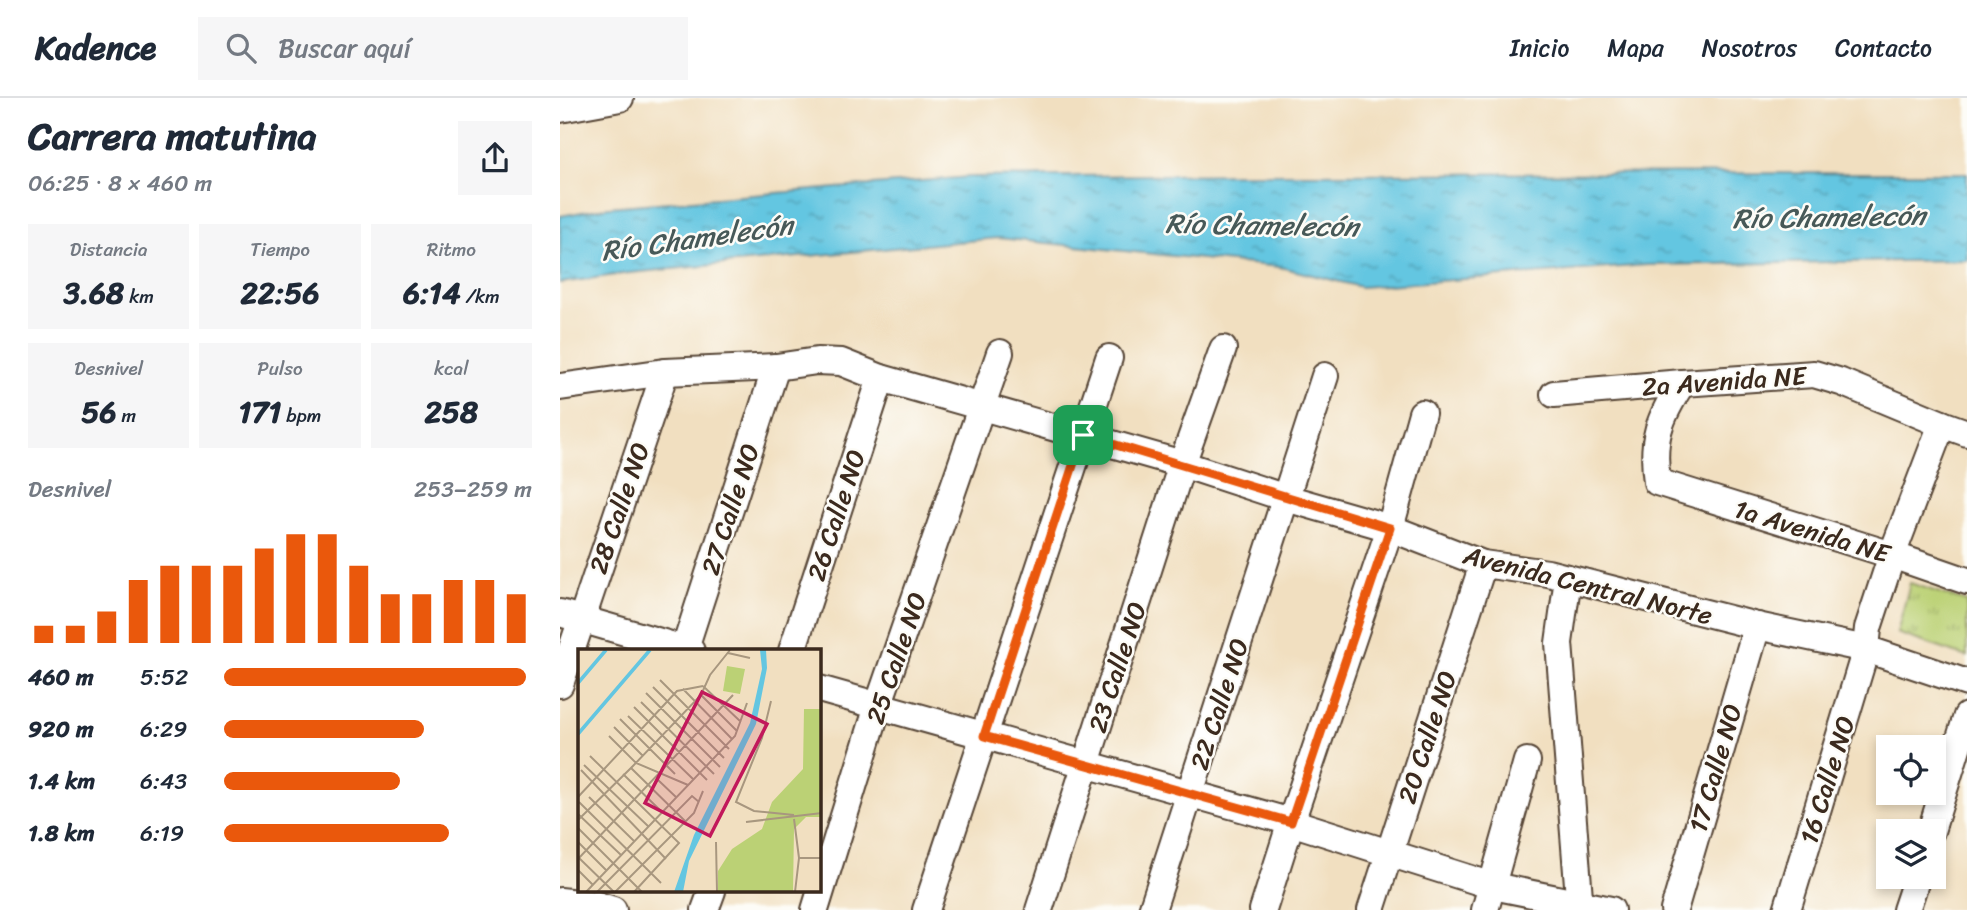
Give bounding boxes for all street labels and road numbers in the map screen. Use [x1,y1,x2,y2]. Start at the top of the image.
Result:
street label: 2a Avenida NE [1640,352,1809,410]
street label: 28 Calle NO [575,436,663,580]
street label: 27 Calle NO [687,437,773,581]
street label: 26 Calle NO [793,443,879,587]
street label: 1a Avenida NE [1728,486,1897,577]
street label: Avenida Central Norte [1458,532,1717,638]
street label: 25 Calle NO [852,586,940,730]
street label: 23 Calle NO [1074,596,1160,738]
street label: 22 Calle NO [1176,632,1262,776]
street label: 20 Calle NO [1384,664,1470,810]
street label: 17 Calle NO [1675,698,1755,838]
street label: 16 Calle NO [1786,710,1868,850]

